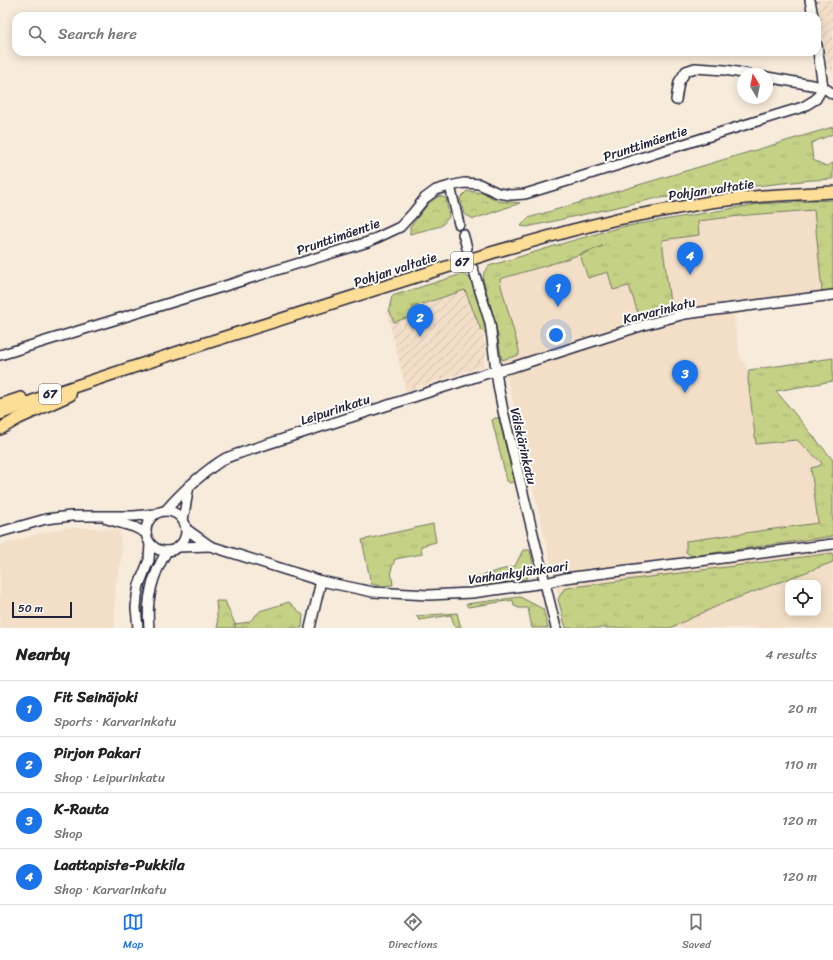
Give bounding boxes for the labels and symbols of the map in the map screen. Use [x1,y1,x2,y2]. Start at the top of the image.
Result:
north arrow [737,68,773,104]
street label: Prunttimäentie [600,119,690,168]
street label: Pohjan valtatie [667,172,755,207]
street label: Prunttimäentie [293,211,383,262]
pin: 4 [677,242,703,275]
street label: Pohjan valtatie [351,245,440,294]
road number: 67 [451,252,473,272]
pin: 1 [545,274,571,307]
street label: Karvarinkatu [620,290,698,331]
pin: 2 [407,304,433,337]
your location [546,325,566,345]
pin: 3 [672,360,698,393]
road number: 67 [39,384,61,404]
street label: Leipurinkatu [297,387,373,432]
street label: Välskärinkatu [503,405,544,487]
street label: Vanhankylänkaari [467,554,570,591]
scale bar [12,600,72,619]

